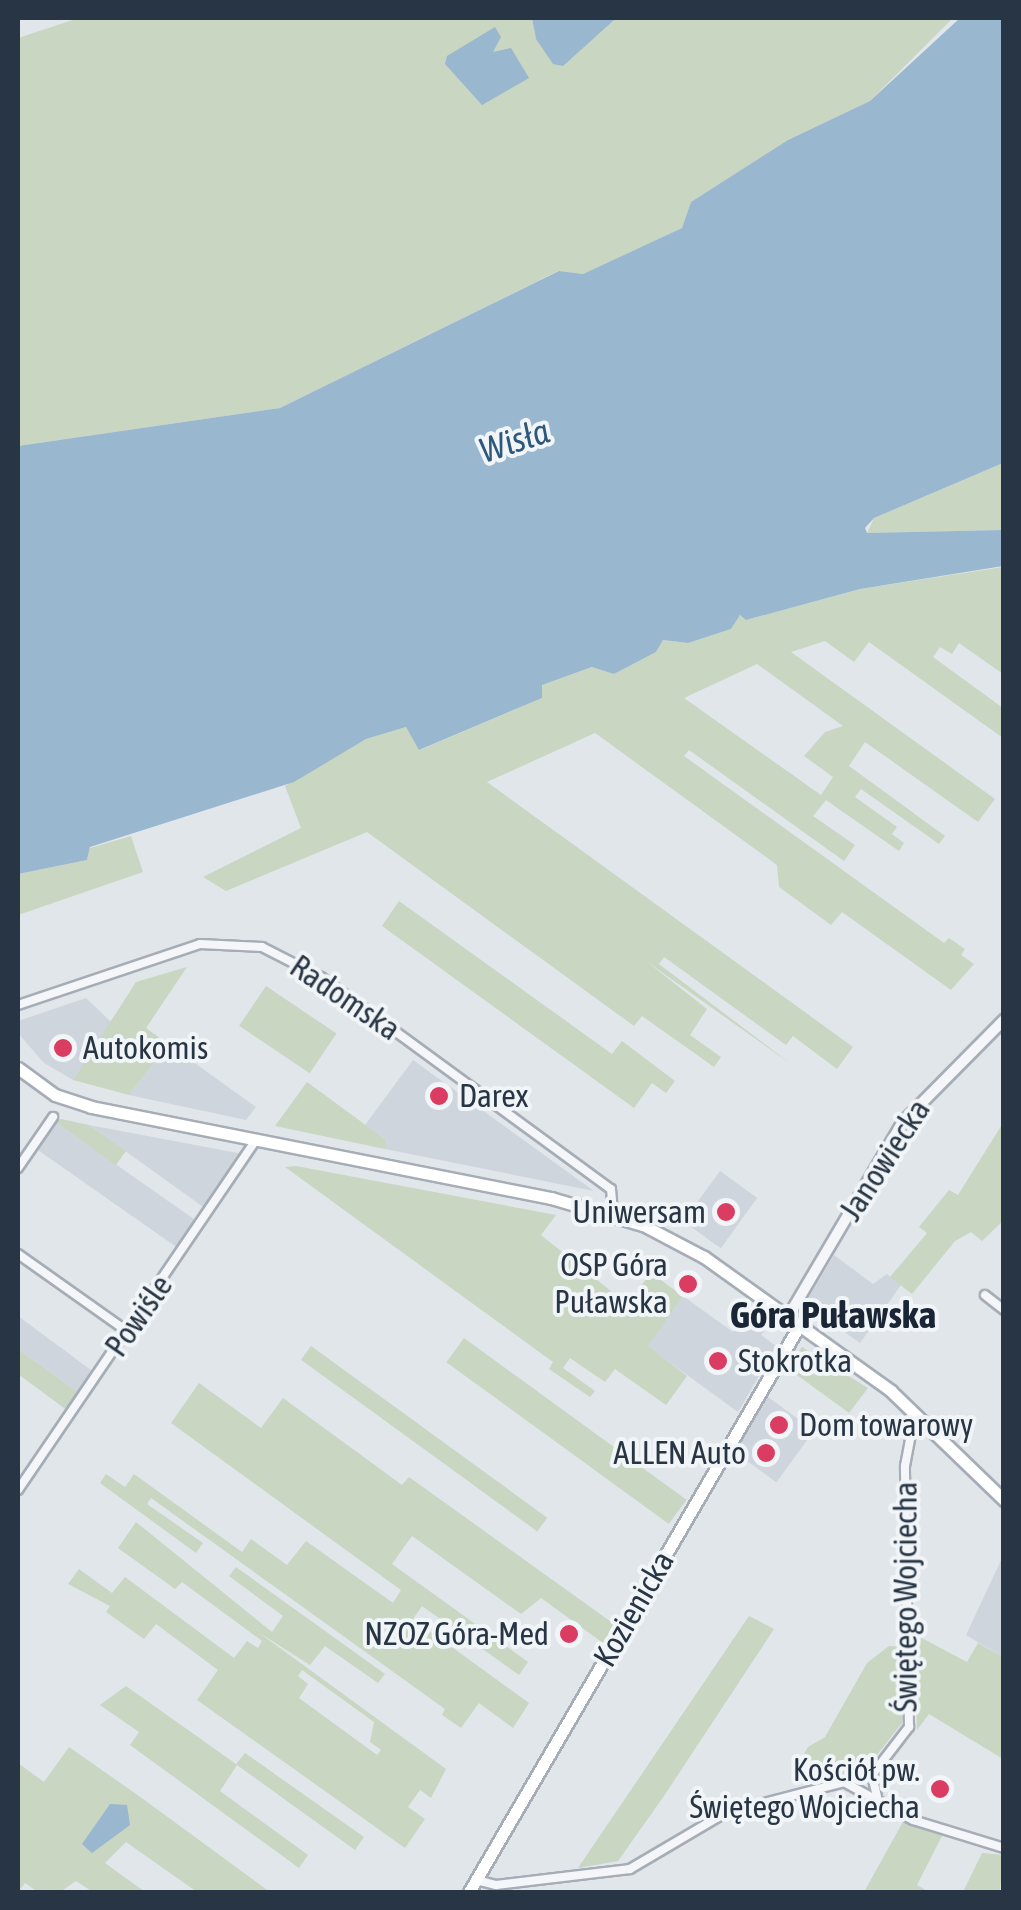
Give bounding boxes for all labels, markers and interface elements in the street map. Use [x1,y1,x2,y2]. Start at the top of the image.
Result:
water label: Wisła [474,409,554,471]
street label: Radomska [283,947,407,1049]
place label: Autokomis [83,1029,208,1067]
marker: Autokomis [52,1037,74,1059]
place label: Darex [459,1077,528,1115]
marker: Darex [428,1085,450,1107]
street label: Janowiecka [832,1092,938,1228]
place label: Uniwersam [572,1193,706,1231]
marker: Uniwersam [715,1201,737,1223]
place label: OSP Góra Puławska [554,1247,668,1322]
street label: Powiśle [97,1268,181,1364]
marker: OSP Góra Puławska [677,1273,699,1295]
district label: Góra Puławska [730,1292,936,1338]
place label: Stokrotka [738,1342,852,1380]
marker: Stokrotka [707,1350,729,1372]
place label: Dom towarowy [799,1406,973,1444]
marker: Dom towarowy [768,1414,790,1436]
place label: ALLEN Auto [614,1434,746,1472]
marker: ALLEN Auto [755,1442,777,1464]
street label: Świętego Wojciecha [887,1482,925,1712]
street label: Kozienicka [586,1544,682,1674]
place label: NZOZ Góra-Med [364,1615,549,1653]
marker: NZOZ Góra-Med [558,1623,580,1645]
place label: Kościół pw. Świętego Wojciecha [689,1752,920,1827]
marker: Kościół pw. Świętego Wojciecha [929,1778,951,1800]

